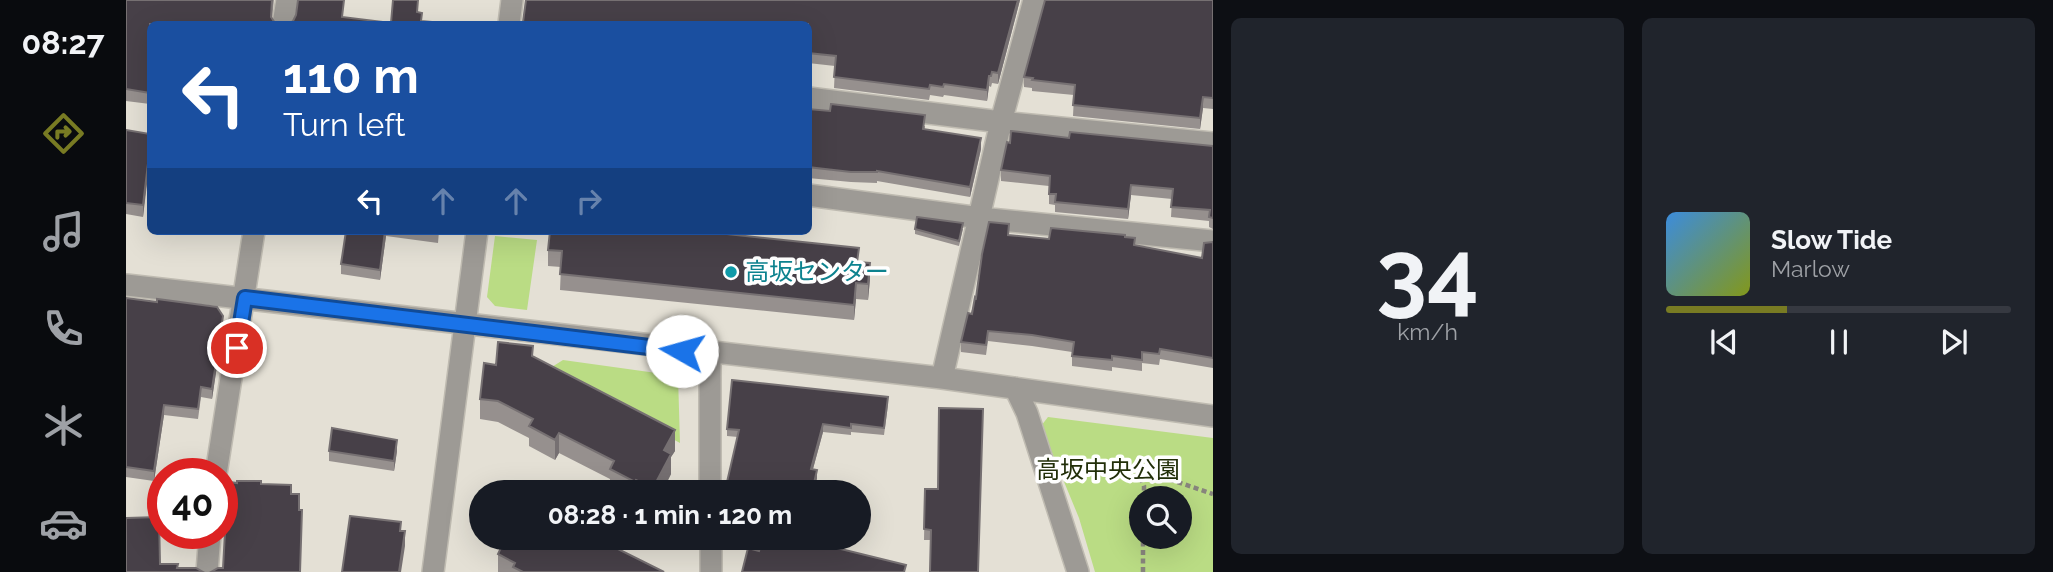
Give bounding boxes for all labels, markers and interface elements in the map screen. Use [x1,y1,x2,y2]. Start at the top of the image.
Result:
text: 08:27 [22,24,104,61]
text: 110 m [283,47,419,104]
icon: left [168,49,259,140]
text: Turn left [283,106,405,143]
icon: directions [39,109,88,158]
icon: left [351,182,389,220]
icon: ahead [424,182,462,220]
icon: ahead [497,182,535,220]
icon: right [570,182,608,220]
icon: music [39,207,88,256]
text: 34 [1376,219,1479,326]
text: Slow Tide [1771,225,1892,255]
text: Marlow [1771,255,1850,282]
place label: 高坂センター [745,257,889,286]
marker: 高坂センター [723,264,739,280]
icon: phone [39,304,88,353]
position arrow [645,314,719,388]
pin [207,318,267,378]
text: km/h [1397,318,1458,345]
icon: previous [1705,323,1743,361]
icon: pause [1820,323,1858,361]
icon: next [1935,323,1973,361]
icon: arrive [218,329,256,367]
icon: climate [39,401,88,450]
park label: 高坂中央公園 [1036,455,1180,484]
speed limit sign: 40 [147,458,238,549]
map controls [1129,486,1192,549]
button: search [1129,486,1192,549]
icon: car [39,499,88,548]
text: 08:28 · 1 min · 120 m [548,500,792,530]

